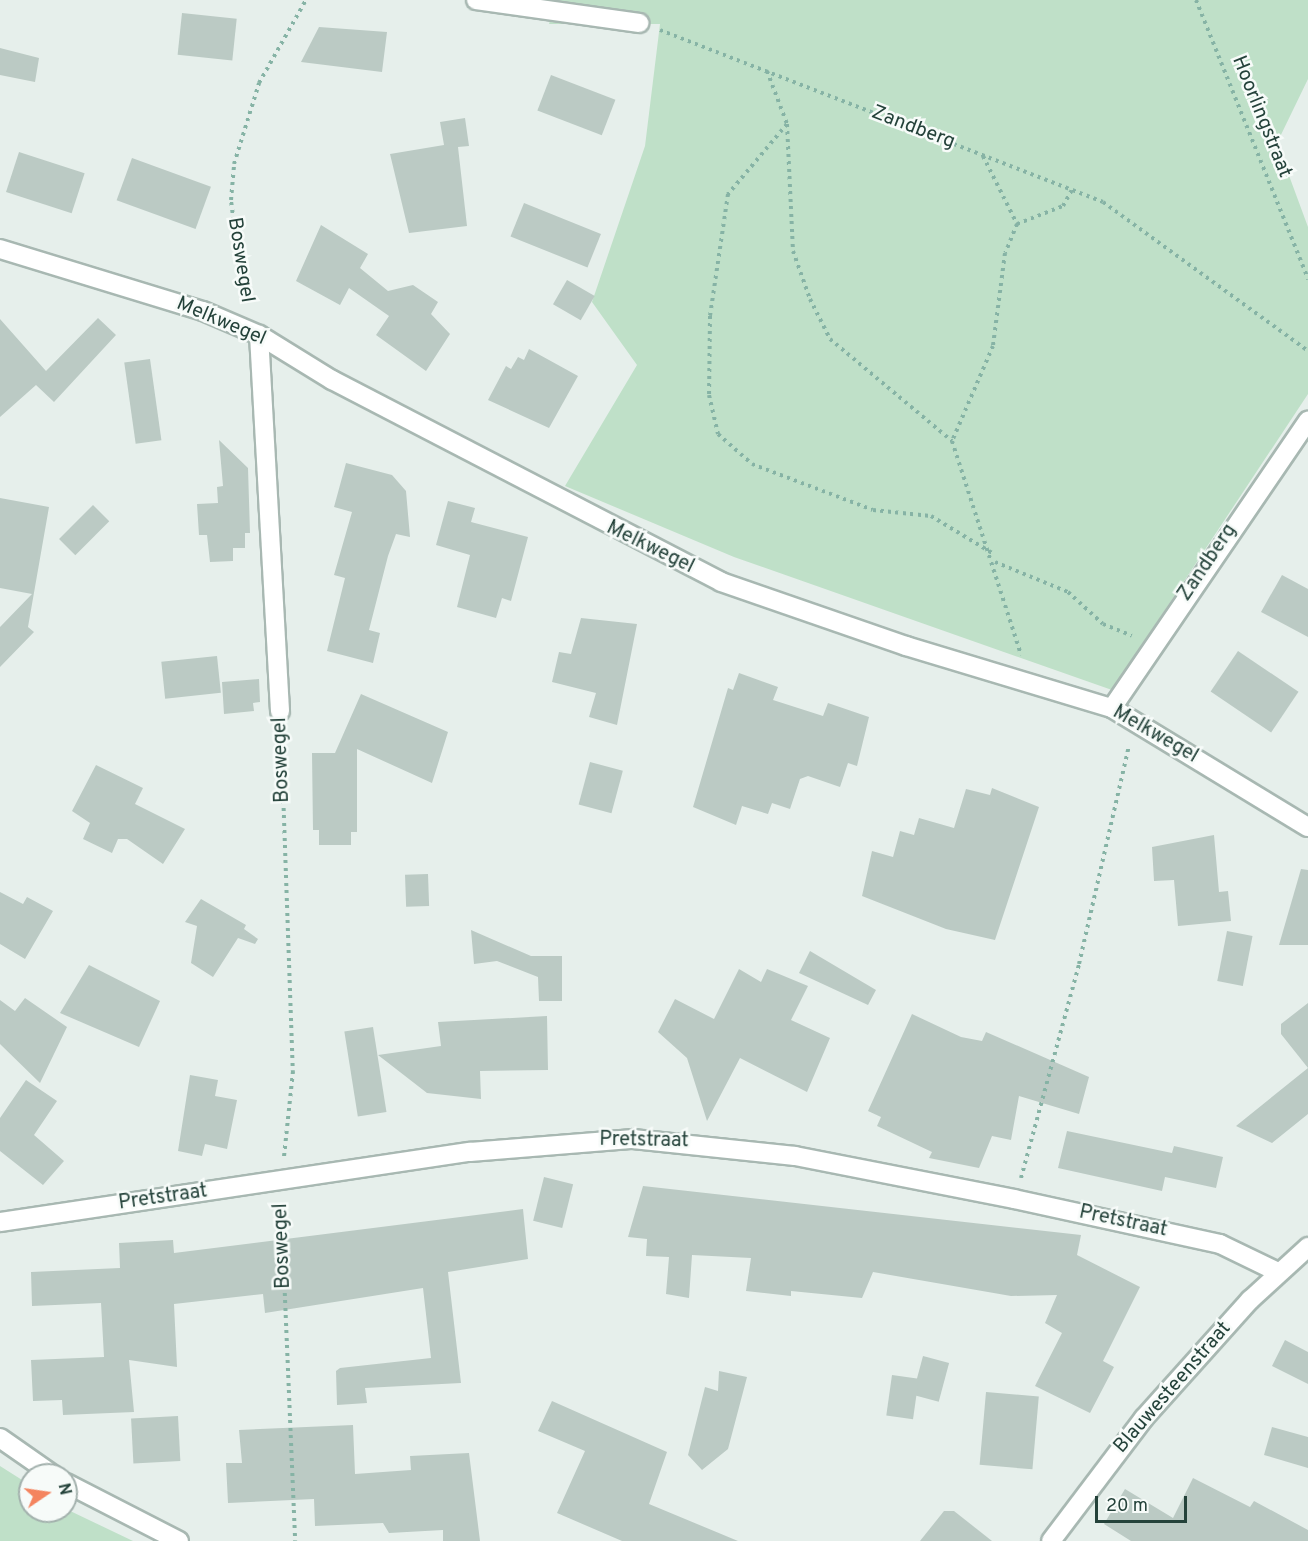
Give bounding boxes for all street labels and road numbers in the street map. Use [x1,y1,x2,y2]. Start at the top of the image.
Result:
street label: Hoorlingstraat [1226,53,1296,181]
street label: Zandberg [868,101,958,155]
street label: Boswegel [221,216,259,304]
street label: Melkwegel [173,292,269,352]
street label: Melkwegel [602,516,698,580]
street label: Zandberg [1174,520,1242,606]
street label: Melkwegel [1108,701,1202,769]
street label: Boswegel [269,717,295,803]
street label: Pretstraat [599,1128,689,1154]
street label: Pretstraat [117,1180,209,1216]
street label: Pretstraat [1077,1201,1169,1243]
street label: Boswegel [270,1203,296,1289]
street label: Blauwesteenstraat [1109,1317,1237,1459]

